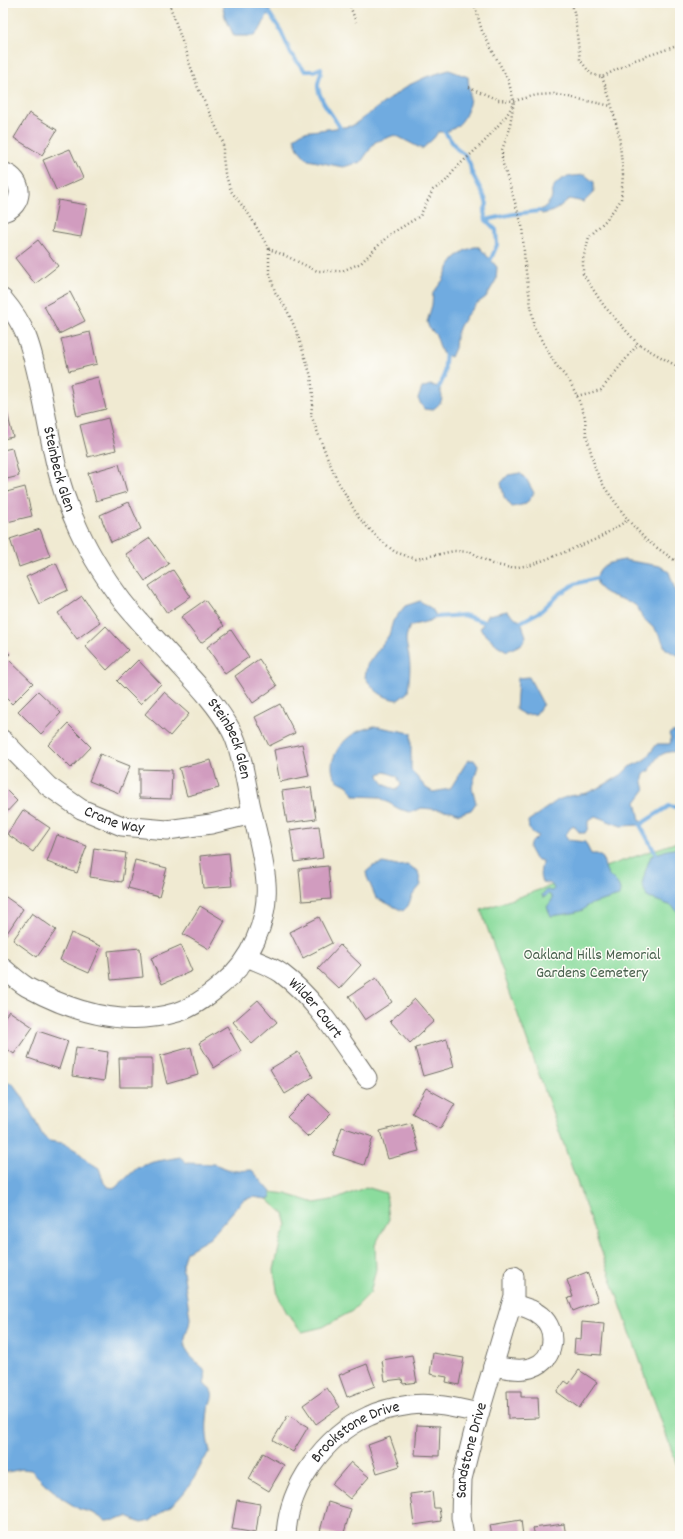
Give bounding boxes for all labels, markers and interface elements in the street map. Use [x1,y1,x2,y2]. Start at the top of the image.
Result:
street label: Steinbeck Glen [37,424,81,515]
street label: Steinbeck Glen [201,693,257,781]
street label: Crane Way [80,800,146,839]
park label: Oakland Hills Memorial Gardens Cemetery [524,944,661,985]
street label: Wilder Court [283,972,348,1043]
street label: Brookstone Drive [305,1395,402,1468]
street label: Sandstone Drive [450,1400,493,1499]

